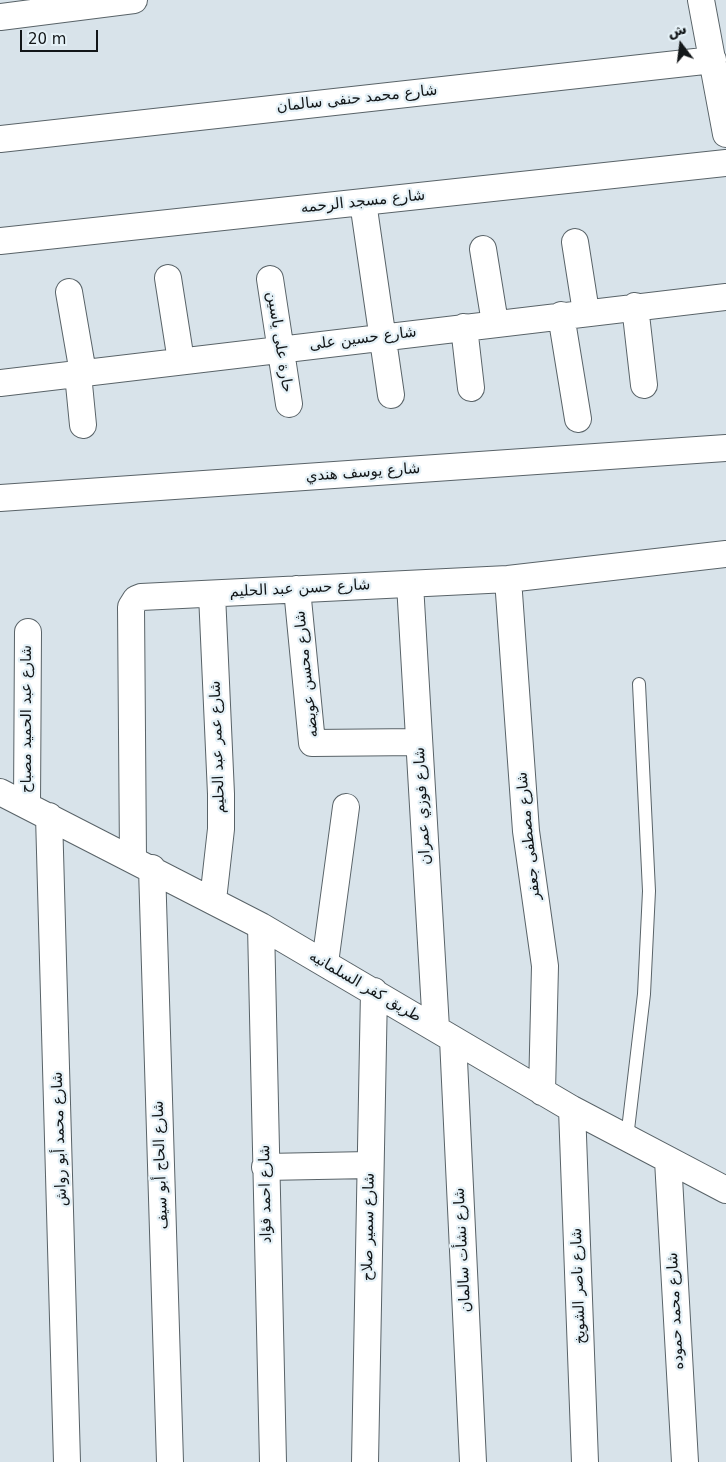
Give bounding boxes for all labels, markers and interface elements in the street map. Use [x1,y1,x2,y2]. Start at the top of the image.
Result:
scale bar [22,20,100,52]
north arrow [656,20,706,70]
text: ش [666,20,689,41]
text: 20 m [28,30,66,48]
street label: شارع محمد حنفى سالمان [276,82,438,116]
street label: شارع مسجد الرحمه [300,187,426,217]
street label: حارة على ياسين [262,290,296,394]
street label: شارع حسين على [308,323,418,355]
street label: شارع يوسف هندي [305,460,421,486]
street label: شارع حسن عبد الحليم [229,576,371,602]
street label: شارع محسن عويضه [291,610,323,738]
street label: شارع عبد الحميد مصباح [18,645,36,793]
street label: شارع عمر عبد الحليم [207,680,229,814]
street label: شارع فوزي عمران [411,747,435,865]
street label: شارع مصطفى جعفر [513,771,545,901]
street label: طريق كفر السلمانيه [306,948,424,1026]
street label: شارع محمد أبو رواش [49,1071,71,1207]
street label: شارع الحاج أبو سيف [150,1100,172,1230]
street label: شارع احمد فؤاد [256,1145,276,1243]
street label: شارع سمير صلاح [359,1173,379,1281]
street label: شارع نشأت سالمان [451,1187,475,1313]
street label: شارع ناصر الشويخ [568,1228,590,1344]
street label: شارع محمد حموده [664,1252,688,1370]

